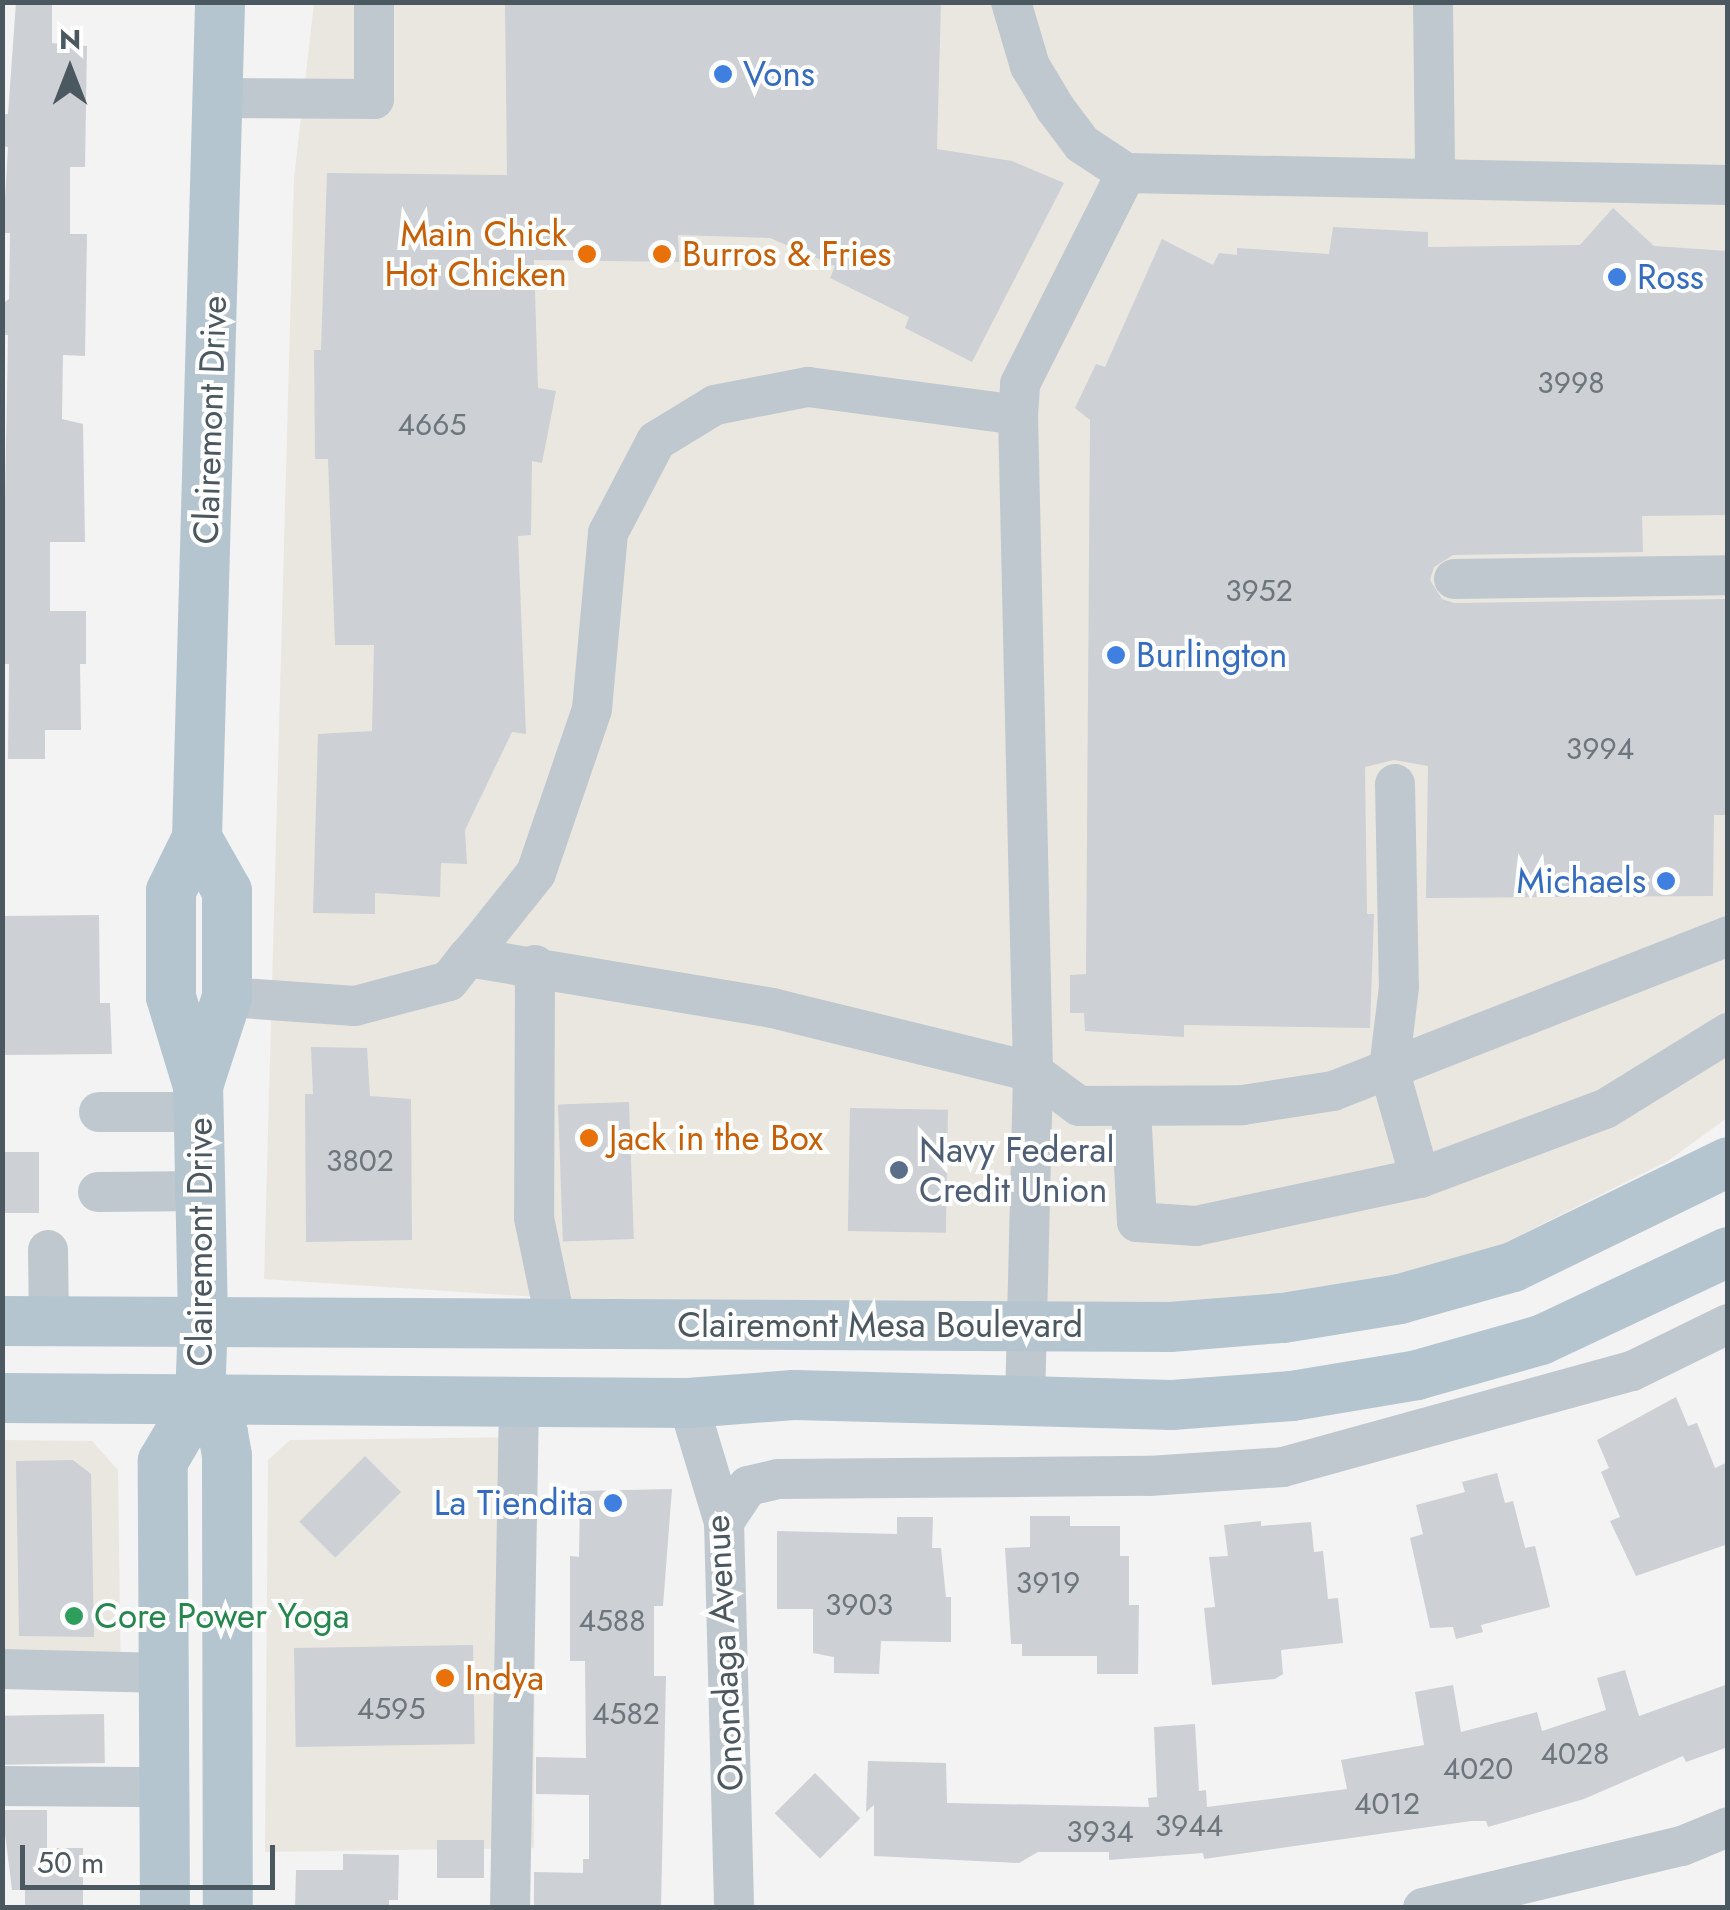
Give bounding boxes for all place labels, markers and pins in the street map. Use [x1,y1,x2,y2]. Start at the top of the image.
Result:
place label: Vons [743,53,815,95]
marker: Vons [712,63,734,85]
place label: Main Chick Hot Chicken [385,213,567,295]
place label: Burros & Fries [682,233,891,275]
marker: Main Chick Hot Chicken [576,243,598,265]
marker: Burros & Fries [651,243,673,265]
place label: Ross [1637,256,1704,298]
marker: Ross [1606,266,1628,288]
place label: Burlington [1136,634,1287,676]
marker: Burlington [1105,644,1127,666]
place label: Michaels [1516,860,1646,902]
marker: Michaels [1655,870,1677,892]
place label: Jack in the Box [609,1117,823,1159]
marker: Jack in the Box [578,1127,600,1149]
place label: Navy Federal Credit Union [919,1129,1114,1211]
marker: Navy Federal Credit Union [888,1159,910,1181]
place label: La Tiendita [434,1482,593,1524]
marker: La Tiendita [602,1492,624,1514]
place label: Core Power Yoga [94,1595,350,1637]
marker: Core Power Yoga [63,1605,85,1627]
place label: Indya [465,1657,544,1699]
marker: Indya [434,1667,456,1689]

